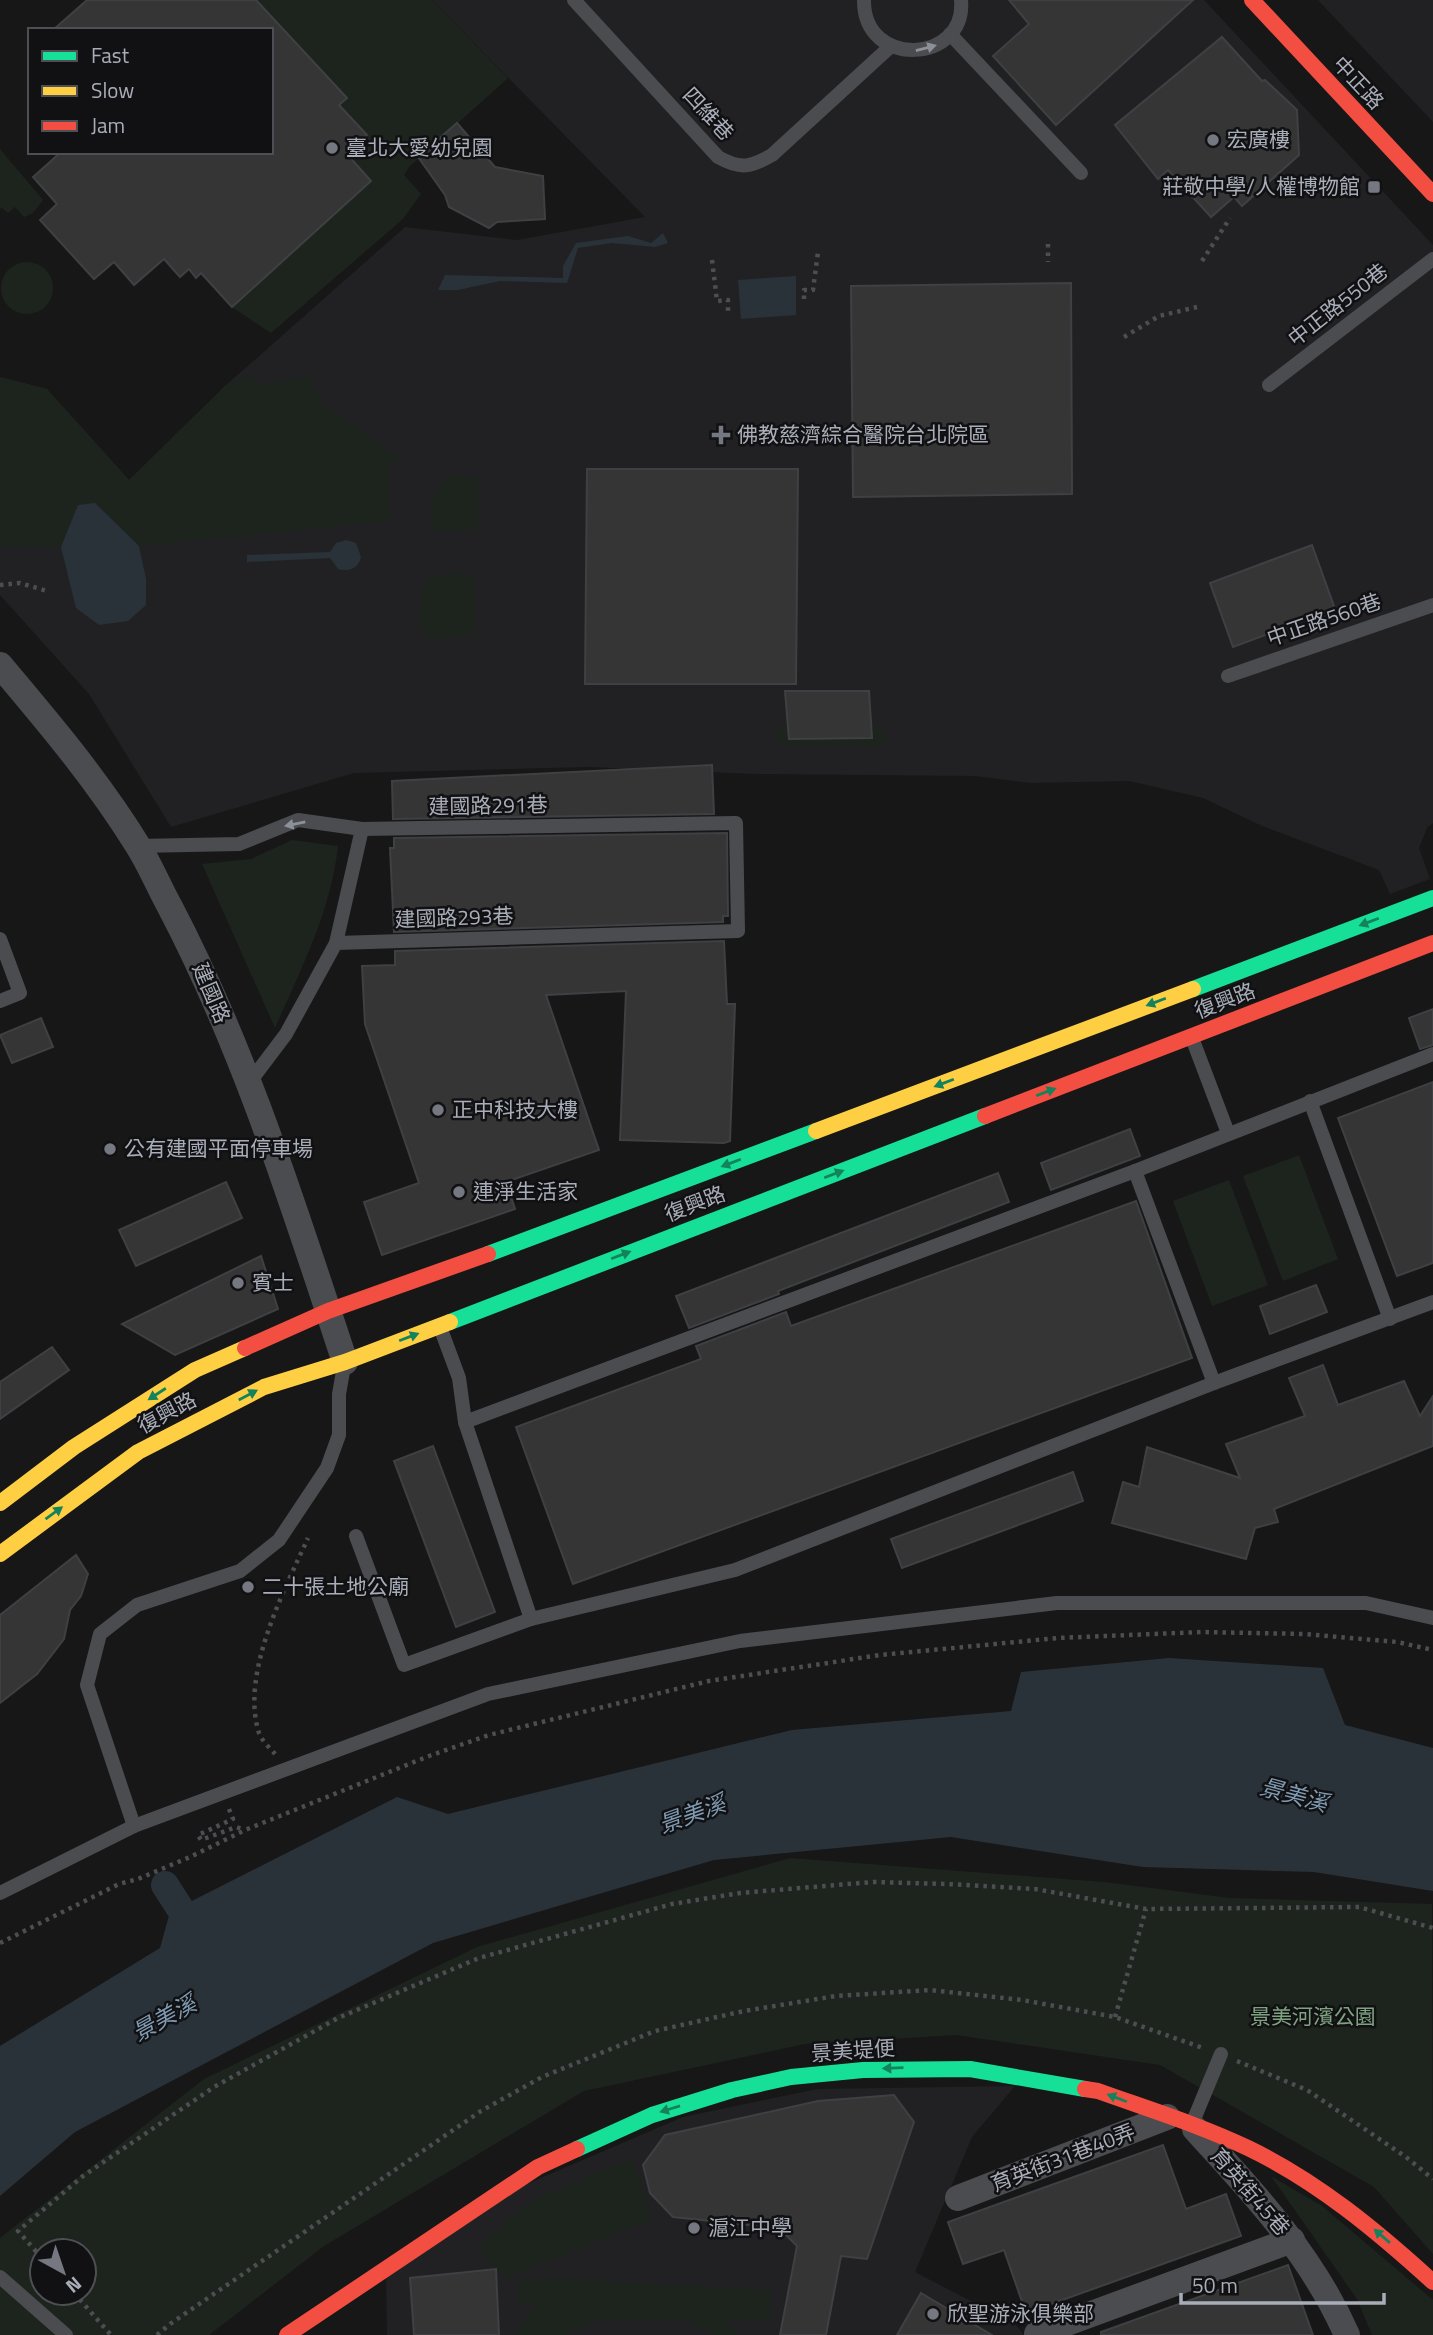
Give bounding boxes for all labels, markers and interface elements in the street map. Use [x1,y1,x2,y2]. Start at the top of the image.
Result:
legend [28,28,273,154]
text: Fast [91,39,130,71]
one-way arrow [915,42,936,52]
street label: 中正路 [1326,48,1392,116]
text: Slow [91,74,134,106]
street label: 四維巷 [676,79,742,147]
text: Jam [91,109,125,141]
place label: 宏廣樓 [1227,123,1290,155]
place label: 臺北大愛幼兒園 [346,131,493,163]
marker: 宏廣樓 [1205,132,1221,148]
marker: 臺北大愛幼兒園 [324,140,340,156]
place label: 莊敬中學/人權博物館 [1162,170,1360,202]
marker: 莊敬中學/人權博物館 [1366,179,1382,195]
street label: 中正路550巷 [1281,255,1394,354]
place label: 佛教慈濟綜合醫院台北院區 [737,418,989,450]
marker: 佛教慈濟綜合醫院台北院區 [711,425,731,445]
street label: 中正路560巷 [1262,585,1385,654]
street label: 建國路291巷 [428,788,548,822]
one-way arrow [284,818,306,829]
street label: 建國路293巷 [394,899,514,935]
one-way arrow [1359,916,1380,927]
street label: 建國路 [185,957,239,1028]
street label: 復興路 [1189,974,1260,1026]
one-way arrow [1146,997,1167,1008]
one-way arrow [933,1077,954,1088]
one-way arrow [1035,1087,1056,1098]
place label: 正中科技大樓 [452,1093,578,1125]
marker: 正中科技大樓 [430,1102,446,1118]
place label: 公有建國平面停車場 [124,1132,313,1164]
marker: 公有建國平面停車場 [102,1141,118,1157]
one-way arrow [720,1158,741,1169]
one-way arrow [823,1168,844,1179]
place label: 連淨生活家 [473,1175,578,1207]
street label: 復興路 [659,1177,730,1229]
marker: 連淨生活家 [451,1184,467,1200]
one-way arrow [611,1250,632,1261]
place label: 賓士 [252,1266,294,1298]
marker: 賓士 [230,1275,246,1291]
one-way arrow [398,1331,419,1342]
street label: 復興路 [131,1383,202,1441]
one-way arrow [147,1387,167,1400]
one-way arrow [238,1389,258,1400]
one-way arrow [45,1506,63,1520]
place label: 二十張土地公廟 [262,1570,409,1602]
marker: 二十張土地公廟 [240,1579,256,1595]
water label: 景美溪 [1256,1769,1335,1821]
water label: 景美溪 [653,1784,733,1842]
water label: 景美溪 [125,1984,205,2050]
park label: 景美河濱公園 [1250,2000,1376,2032]
street label: 景美堤便 [810,2031,896,2069]
one-way arrow [882,2063,904,2074]
one-way arrow [1107,2093,1128,2104]
one-way arrow [660,2105,681,2115]
street label: 育英街31巷40弄 [986,2115,1139,2199]
street label: 育英街45巷 [1203,2140,1298,2242]
place label: 滬江中學 [708,2211,792,2243]
marker: 滬江中學 [686,2220,702,2236]
one-way arrow [1374,2229,1391,2244]
north arrow [28,2237,98,2307]
scale bar [1181,2262,1384,2306]
text: 50 m [1192,2269,1238,2301]
text: N [60,2270,89,2301]
place label: 欣聖游泳俱樂部 [947,2297,1094,2329]
marker: 欣聖游泳俱樂部 [925,2306,941,2322]

